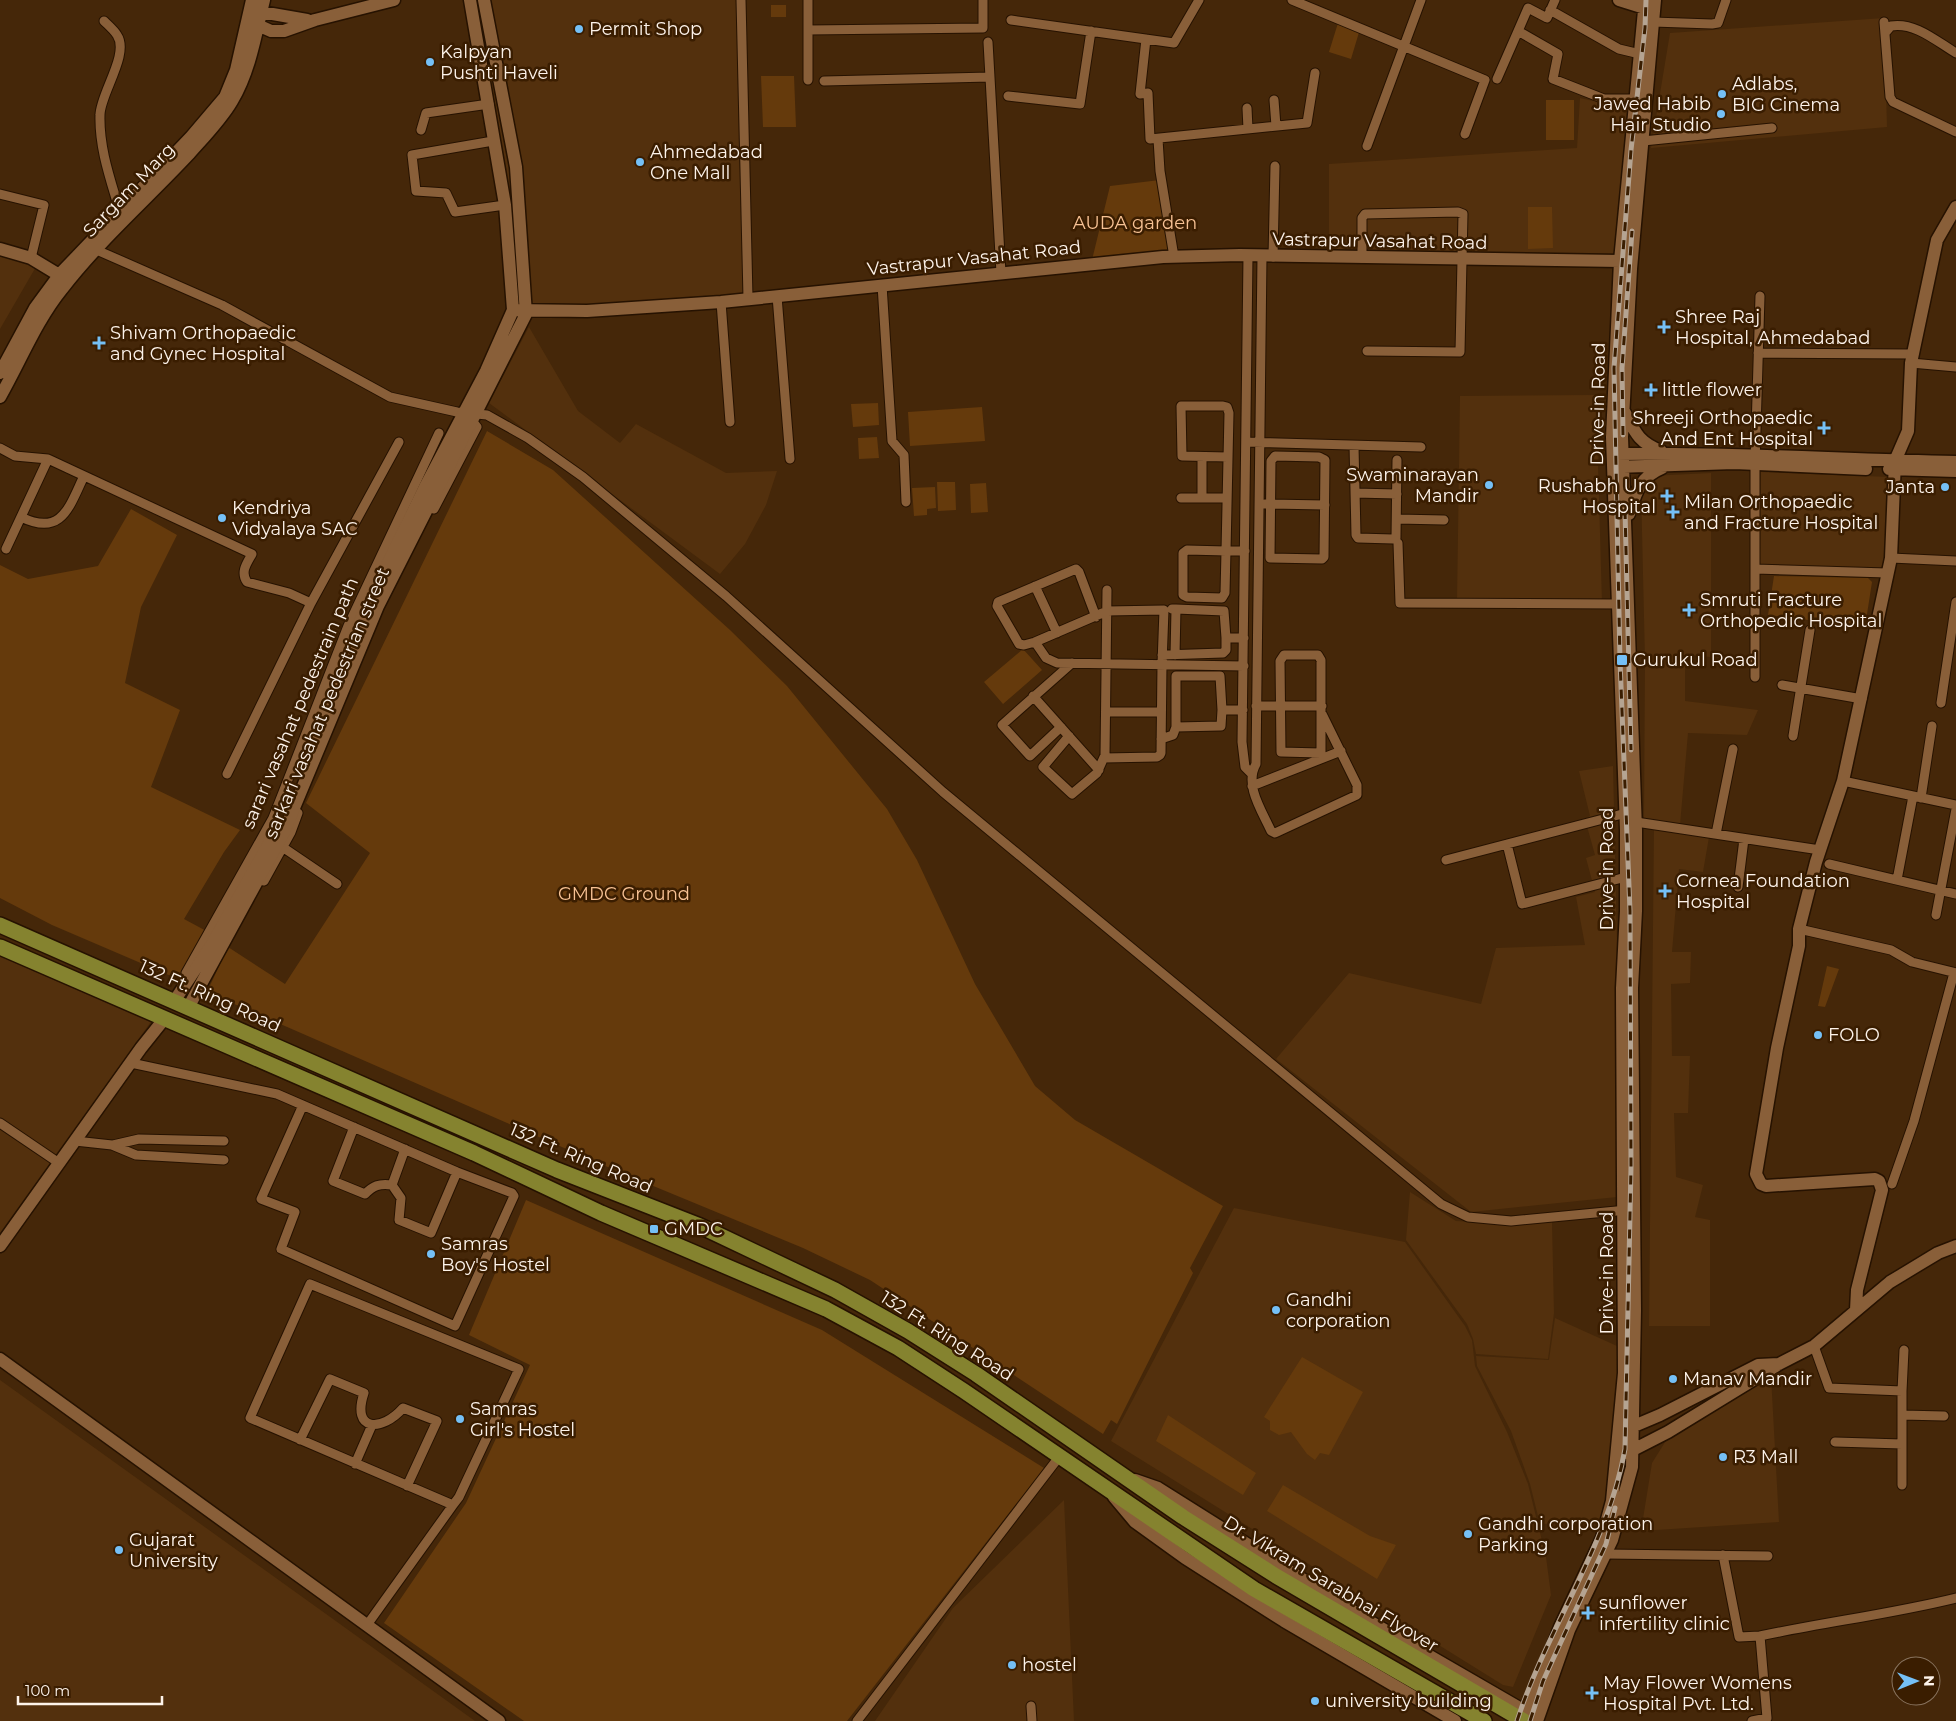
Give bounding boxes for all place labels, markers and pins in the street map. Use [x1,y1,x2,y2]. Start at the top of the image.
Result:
place label: Permit Shop [589,18,702,40]
marker: Permit Shop [573,23,585,35]
place label: Kalpyan Pushti Haveli [440,41,558,84]
marker: Kalpyan Pushti Haveli [424,56,436,68]
place label: Adlabs, BIG Cinema [1732,73,1840,116]
marker: Adlabs, BIG Cinema [1716,88,1728,100]
place label: Jawed Habib Hair Studio [1593,93,1711,136]
marker: Jawed Habib Hair Studio [1715,108,1727,120]
place label: Ahmedabad One Mall [650,141,763,184]
marker: Ahmedabad One Mall [634,156,646,168]
place label: Shree Raj Hospital, Ahmedabad [1675,306,1870,349]
marker: Shree Raj Hospital, Ahmedabad [1657,320,1671,334]
place label: Shivam Orthopaedic and Gynec Hospital [110,322,296,365]
marker: Shivam Orthopaedic and Gynec Hospital [92,336,106,350]
place label: little flower [1662,379,1762,401]
marker: little flower [1644,383,1658,397]
place label: Shreeji Orthopaedic And Ent Hospital [1633,407,1813,450]
marker: Shreeji Orthopaedic And Ent Hospital [1817,421,1831,435]
place label: Swaminarayan Mandir [1346,464,1479,507]
place label: Rushabh Uro Hospital [1538,475,1656,518]
place label: Janta [1885,476,1935,498]
marker: Swaminarayan Mandir [1483,479,1495,491]
marker: Janta [1939,481,1951,493]
marker: Rushabh Uro Hospital [1660,489,1674,503]
place label: Milan Orthopaedic and Fracture Hospital [1684,491,1878,534]
place label: Kendriya Vidyalaya SAC [232,497,358,540]
marker: Milan Orthopaedic and Fracture Hospital [1666,505,1680,519]
marker: Kendriya Vidyalaya SAC [216,512,228,524]
place label: Smruti Fracture Orthopedic Hospital [1700,589,1882,632]
marker: Smruti Fracture Orthopedic Hospital [1682,603,1696,617]
place label: Gurukul Road [1633,649,1758,671]
marker: Gurukul Road [1615,653,1629,667]
place label: Cornea Foundation Hospital [1676,870,1850,913]
marker: Cornea Foundation Hospital [1658,884,1672,898]
place label: FOLO [1828,1024,1880,1046]
marker: FOLO [1812,1029,1824,1041]
place label: GMDC [664,1218,723,1240]
marker: GMDC [648,1223,660,1235]
place label: Samras Boy's Hostel [441,1233,550,1276]
marker: Samras Boy's Hostel [425,1248,437,1260]
place label: Gandhi corporation [1286,1289,1391,1332]
marker: Gandhi corporation [1270,1304,1282,1316]
place label: Manav Mandir [1683,1368,1812,1390]
marker: Manav Mandir [1667,1373,1679,1385]
place label: Samras Girl's Hostel [470,1398,575,1441]
marker: Samras Girl's Hostel [454,1413,466,1425]
place label: R3 Mall [1733,1446,1798,1468]
marker: R3 Mall [1717,1451,1729,1463]
place label: Gandhi corporation Parking [1478,1513,1653,1556]
marker: Gandhi corporation Parking [1462,1528,1474,1540]
place label: Gujarat University [129,1529,218,1572]
marker: Gujarat University [113,1544,125,1556]
place label: sunflower infertility clinic [1599,1592,1730,1635]
marker: sunflower infertility clinic [1581,1606,1595,1620]
place label: hostel [1022,1654,1077,1676]
marker: hostel [1006,1659,1018,1671]
place label: May Flower Womens Hospital Pvt. Ltd. [1603,1672,1792,1715]
marker: May Flower Womens Hospital Pvt. Ltd. [1585,1686,1599,1700]
place label: university building [1325,1690,1492,1712]
marker: university building [1309,1695,1321,1707]

